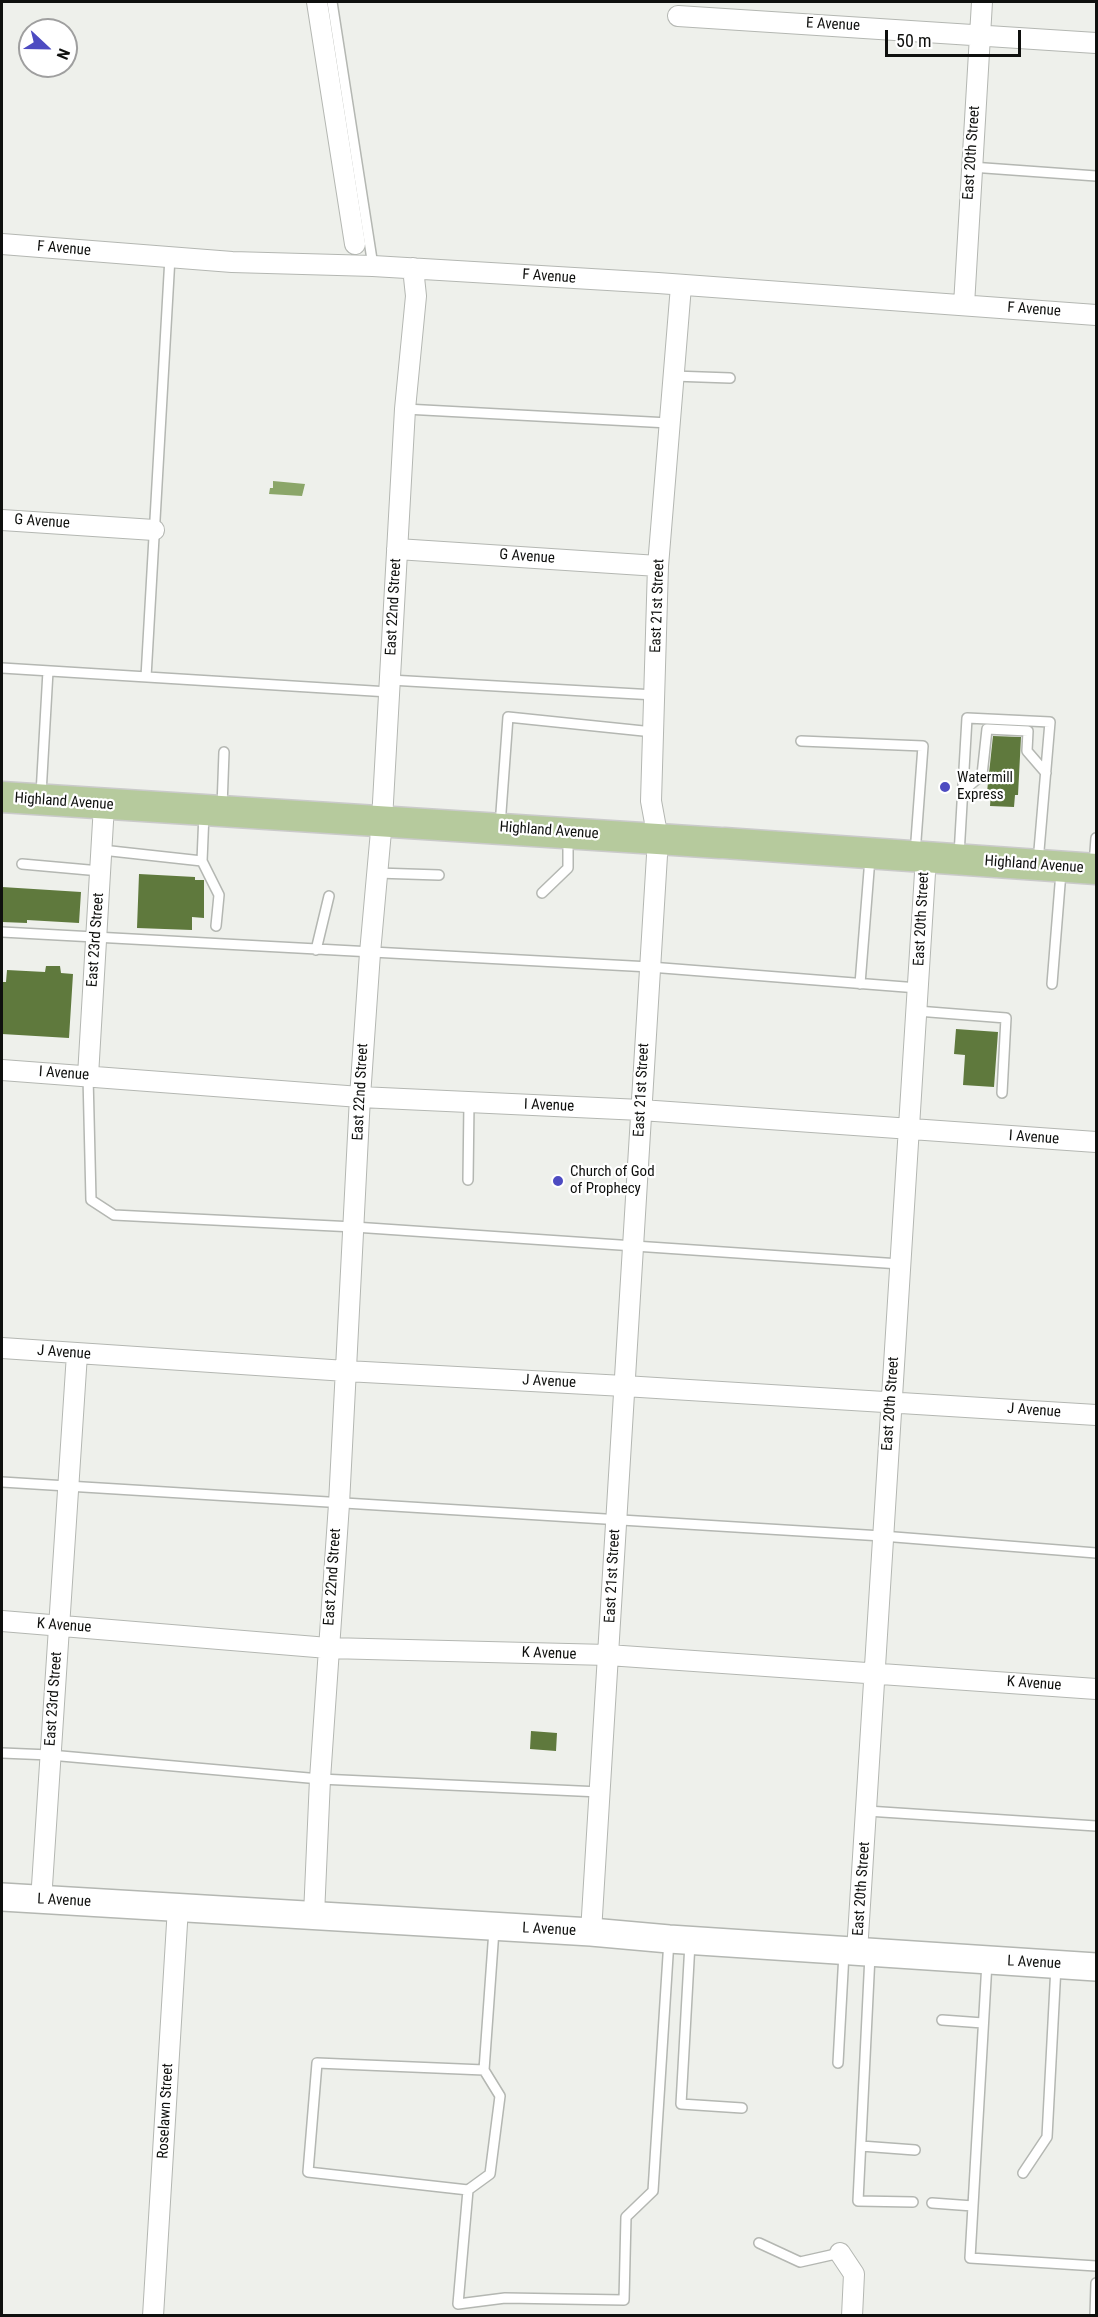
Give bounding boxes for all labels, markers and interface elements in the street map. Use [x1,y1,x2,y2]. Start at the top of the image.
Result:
street label: E Avenue [806,15,860,35]
north arrow [18,18,78,78]
scale bar [888,18,1024,56]
text: 50 m [896,30,931,51]
text: N [53,46,74,62]
street label: East 20th Street [960,105,984,201]
street label: F Avenue [36,238,92,260]
street label: F Avenue [522,266,576,288]
street label: F Avenue [1007,299,1061,321]
street label: G Avenue [14,511,70,533]
street label: G Avenue [499,546,555,568]
street label: East 22nd Street [382,558,406,656]
street label: East 21st Street [647,559,669,653]
place label: Watermill Express [957,769,1013,804]
marker: Watermill Express [938,780,952,794]
street label: Highland Avenue [14,790,114,814]
street label: Highland Avenue [499,819,599,843]
street label: Highland Avenue [984,853,1084,877]
street label: East 20th Street [911,871,933,967]
street label: East 23rd Street [84,892,108,988]
street label: East 22nd Street [349,1043,373,1141]
street label: East 21st Street [631,1043,653,1137]
street label: I Avenue [38,1063,90,1085]
street label: I Avenue [524,1096,574,1116]
street label: I Avenue [1008,1127,1060,1149]
place label: Church of God of Prophecy [570,1163,655,1198]
marker: Church of God of Prophecy [551,1174,565,1188]
street label: J Avenue [36,1342,92,1364]
street label: East 20th Street [879,1356,903,1452]
street label: J Avenue [522,1372,576,1392]
street label: J Avenue [1006,1400,1062,1422]
street label: East 22nd Street [321,1528,345,1626]
street label: East 21st Street [602,1529,624,1623]
street label: K Avenue [36,1615,92,1637]
street label: K Avenue [521,1644,577,1664]
street label: East 23rd Street [42,1651,66,1747]
street label: K Avenue [1006,1673,1062,1695]
street label: East 20th Street [850,1841,874,1937]
street label: L Avenue [37,1891,91,1911]
street label: L Avenue [522,1920,576,1940]
street label: L Avenue [1007,1953,1061,1973]
street label: Roselawn Street [155,2063,177,2159]

